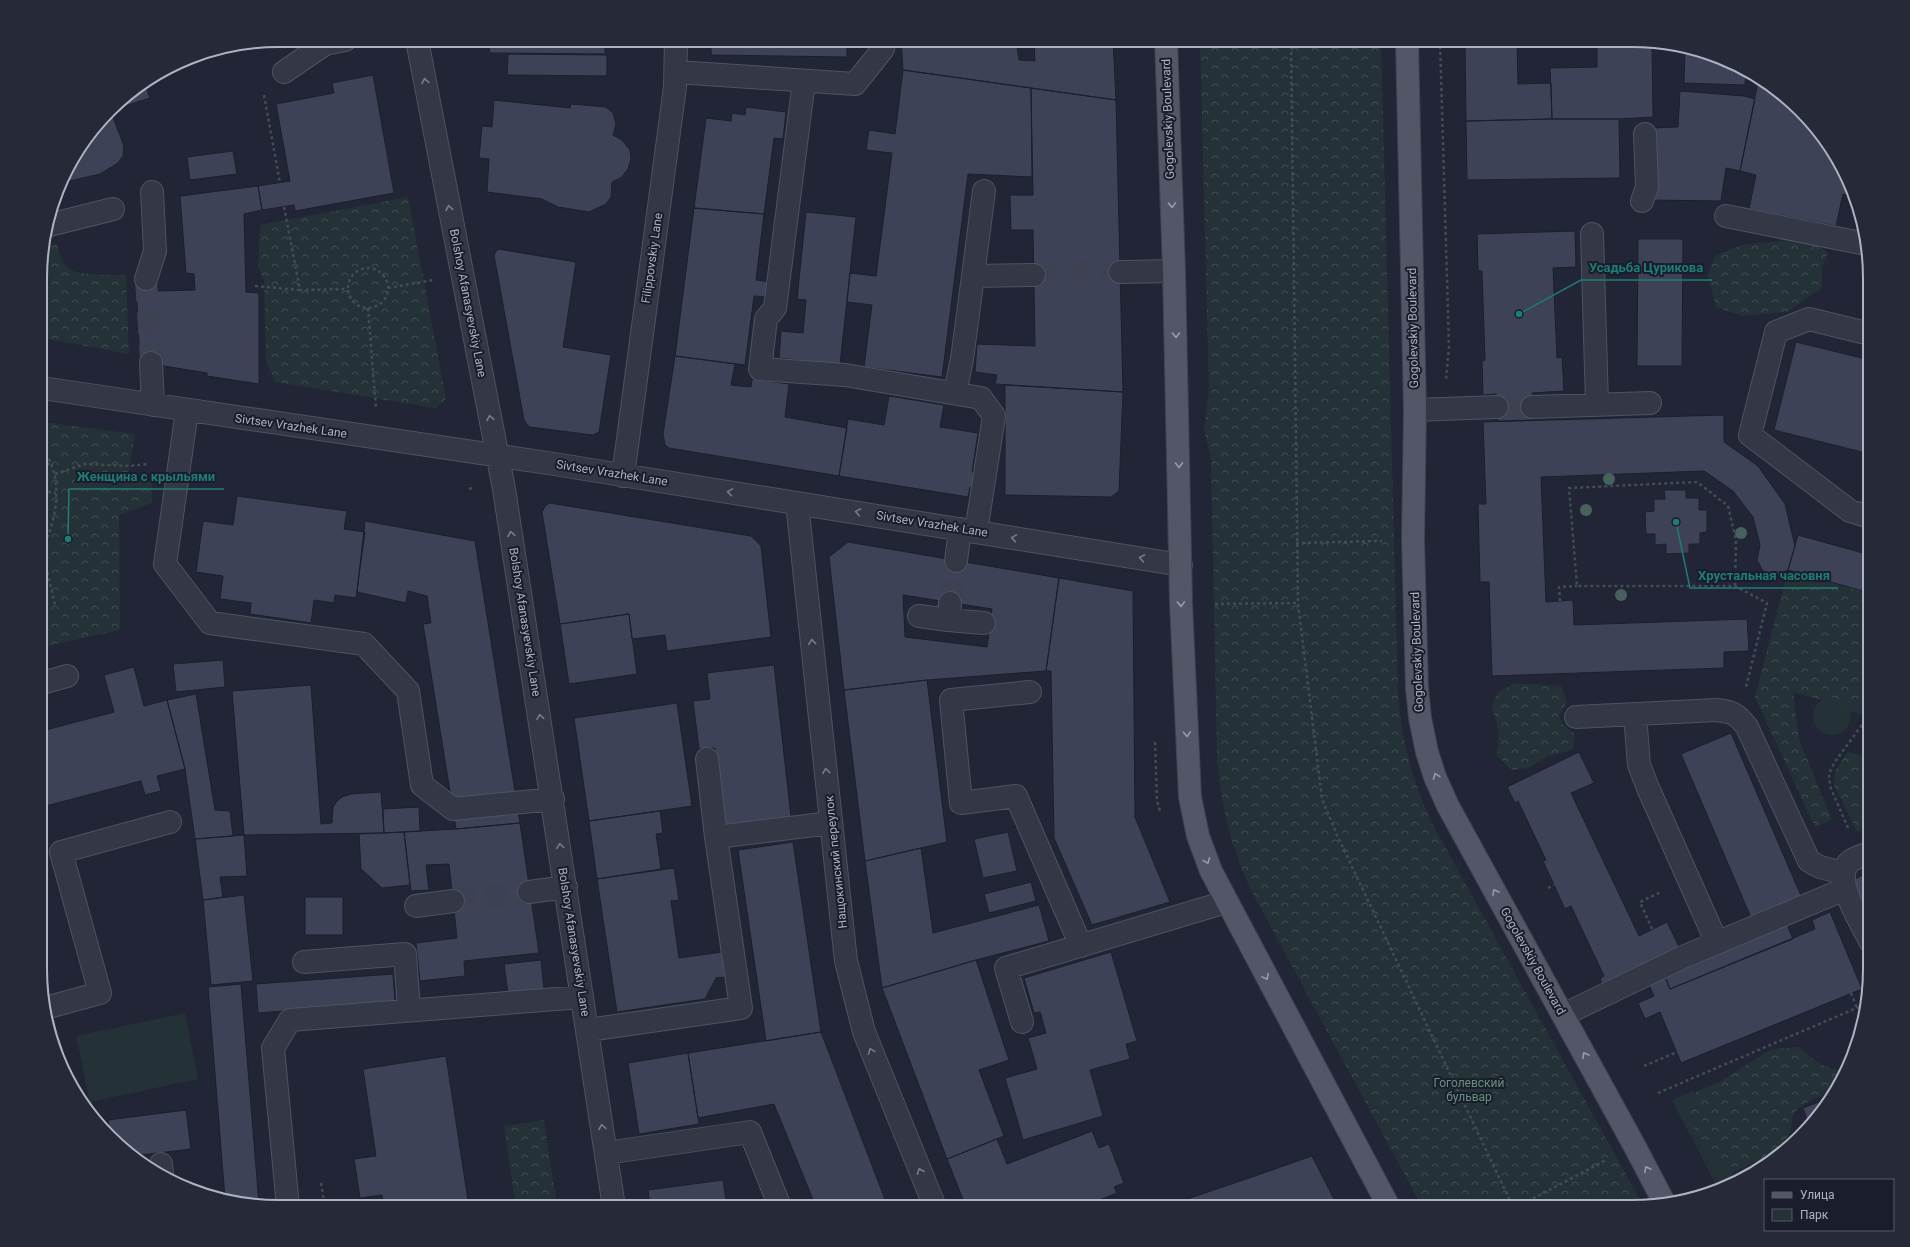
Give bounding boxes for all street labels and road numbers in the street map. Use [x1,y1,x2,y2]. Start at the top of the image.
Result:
street label: Gogolevskiy Boulevard [1159,58,1177,180]
street label: Filippovskiy Lane [639,212,665,304]
street label: Bolshoy Afanasyevskiy Lane [447,228,489,378]
street label: Gogolevskiy Boulevard [1405,268,1421,388]
street label: Sivtsev Vrazhek Lane [234,411,348,441]
street label: Sivtsev Vrazhek Lane [555,457,669,489]
street label: Sivtsev Vrazhek Lane [875,508,989,540]
street label: Bolshoy Afanasyevskiy Lane [506,546,544,698]
street label: Gogolevskiy Boulevard [1408,591,1426,713]
street label: Нащокинский переулок [822,794,850,929]
street label: Bolshoy Afanasyevskiy Lane [555,866,593,1018]
street label: Gogolevskiy Boulevard [1498,905,1568,1017]

